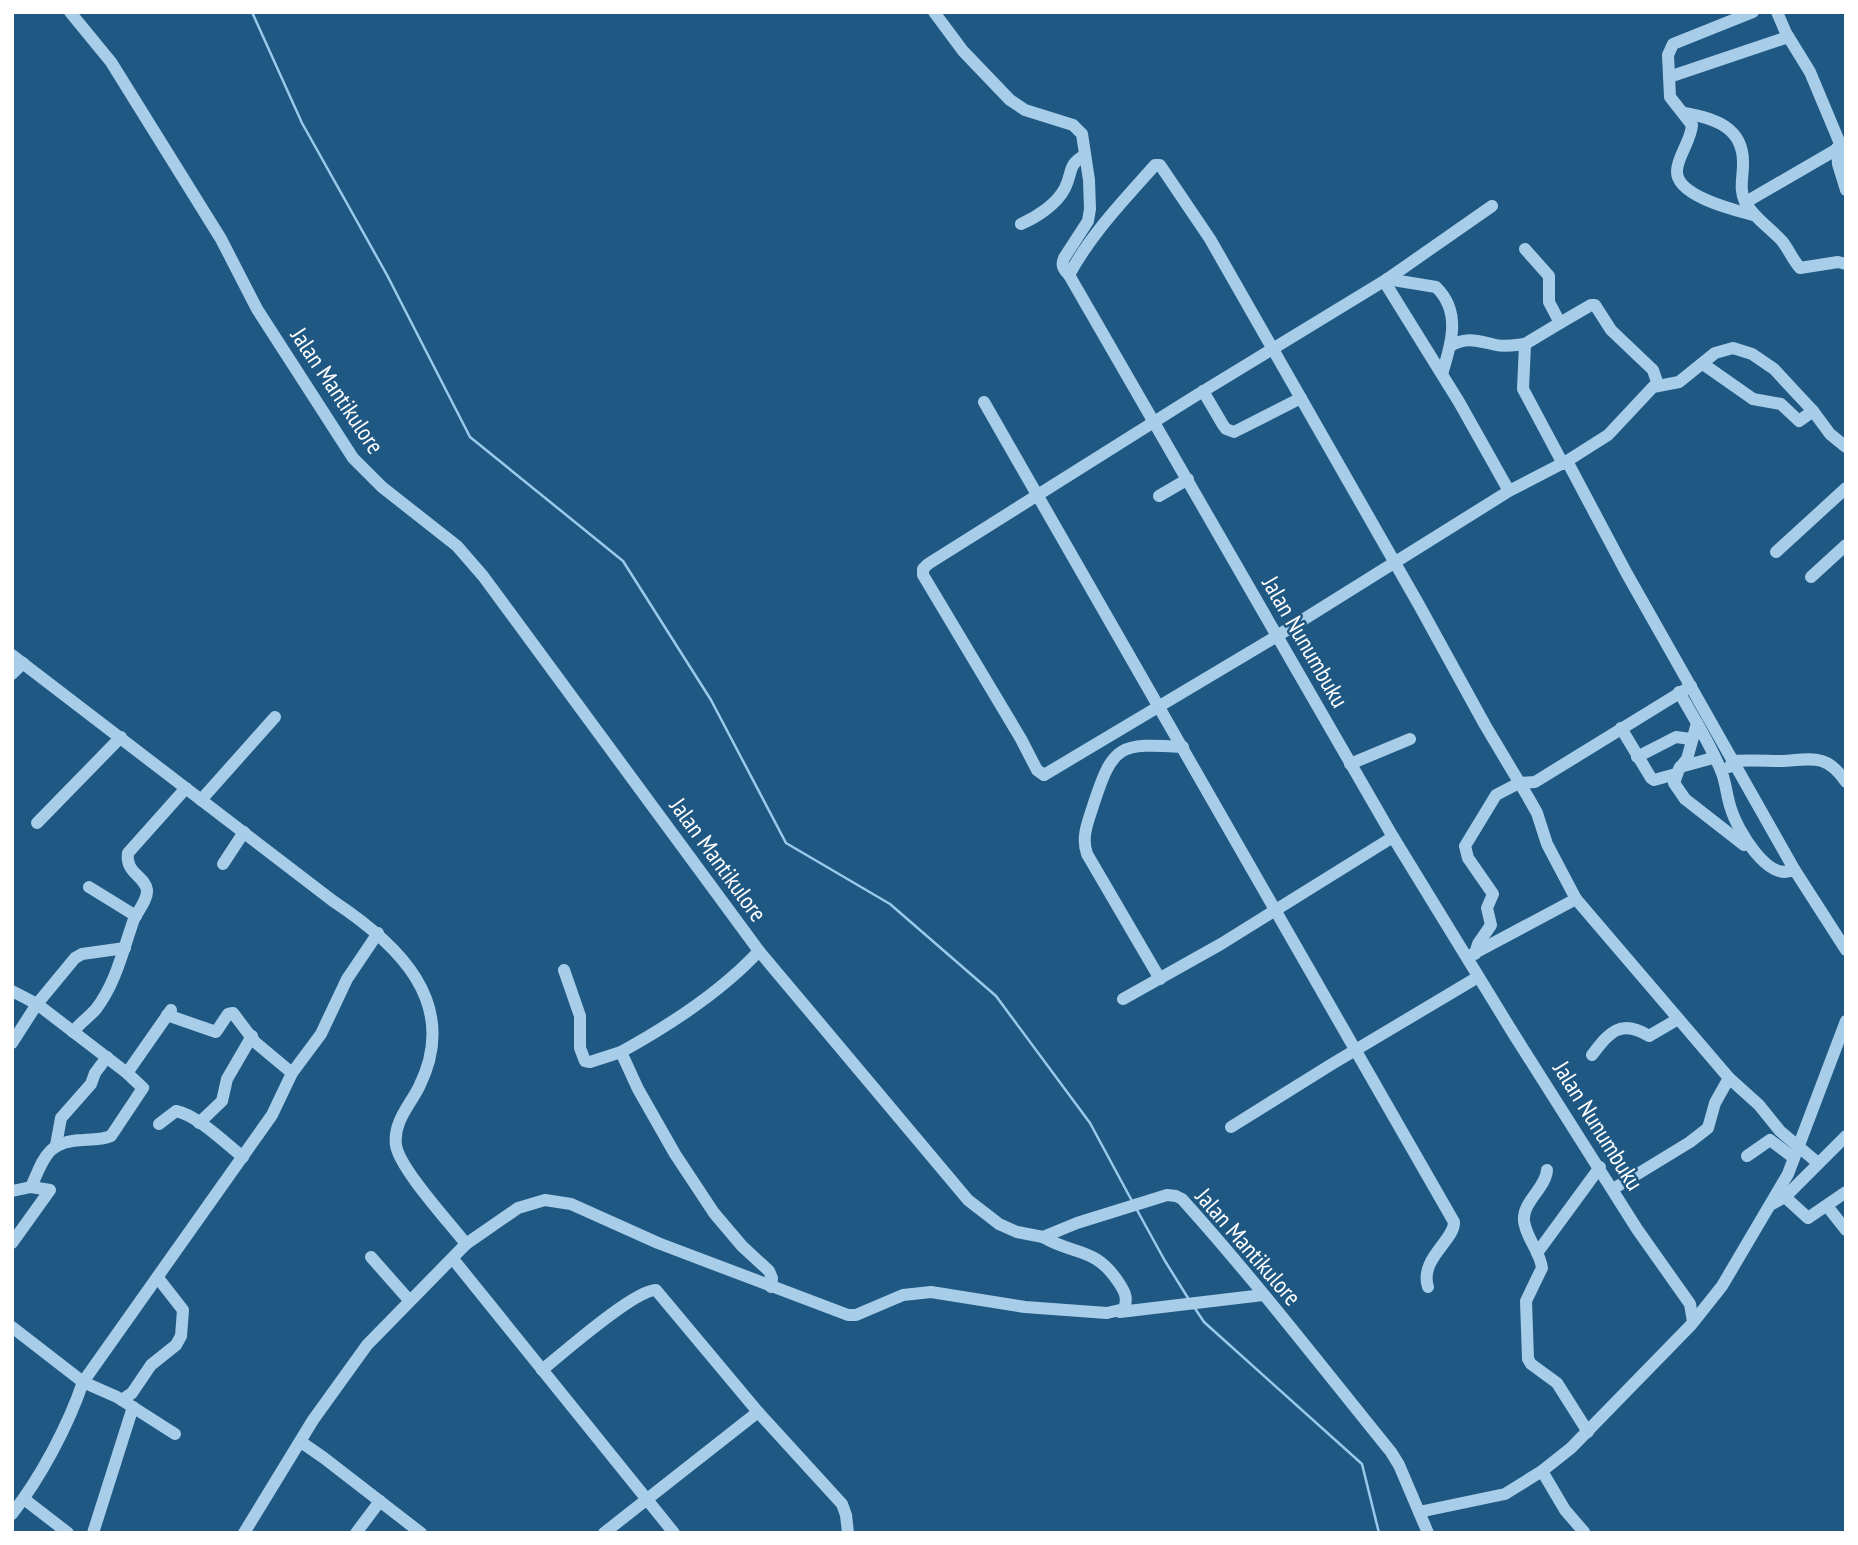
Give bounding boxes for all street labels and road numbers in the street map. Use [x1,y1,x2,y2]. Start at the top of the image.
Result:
street label: Jalan Mantikulore [283,321,391,460]
street label: Jalan Nunumbuku [1255,570,1356,713]
street label: Jalan Mantikulore [662,791,774,928]
street label: Jalan Nunumbuku [1546,1054,1650,1196]
street label: Jalan Mantikulore [1188,1181,1308,1312]

